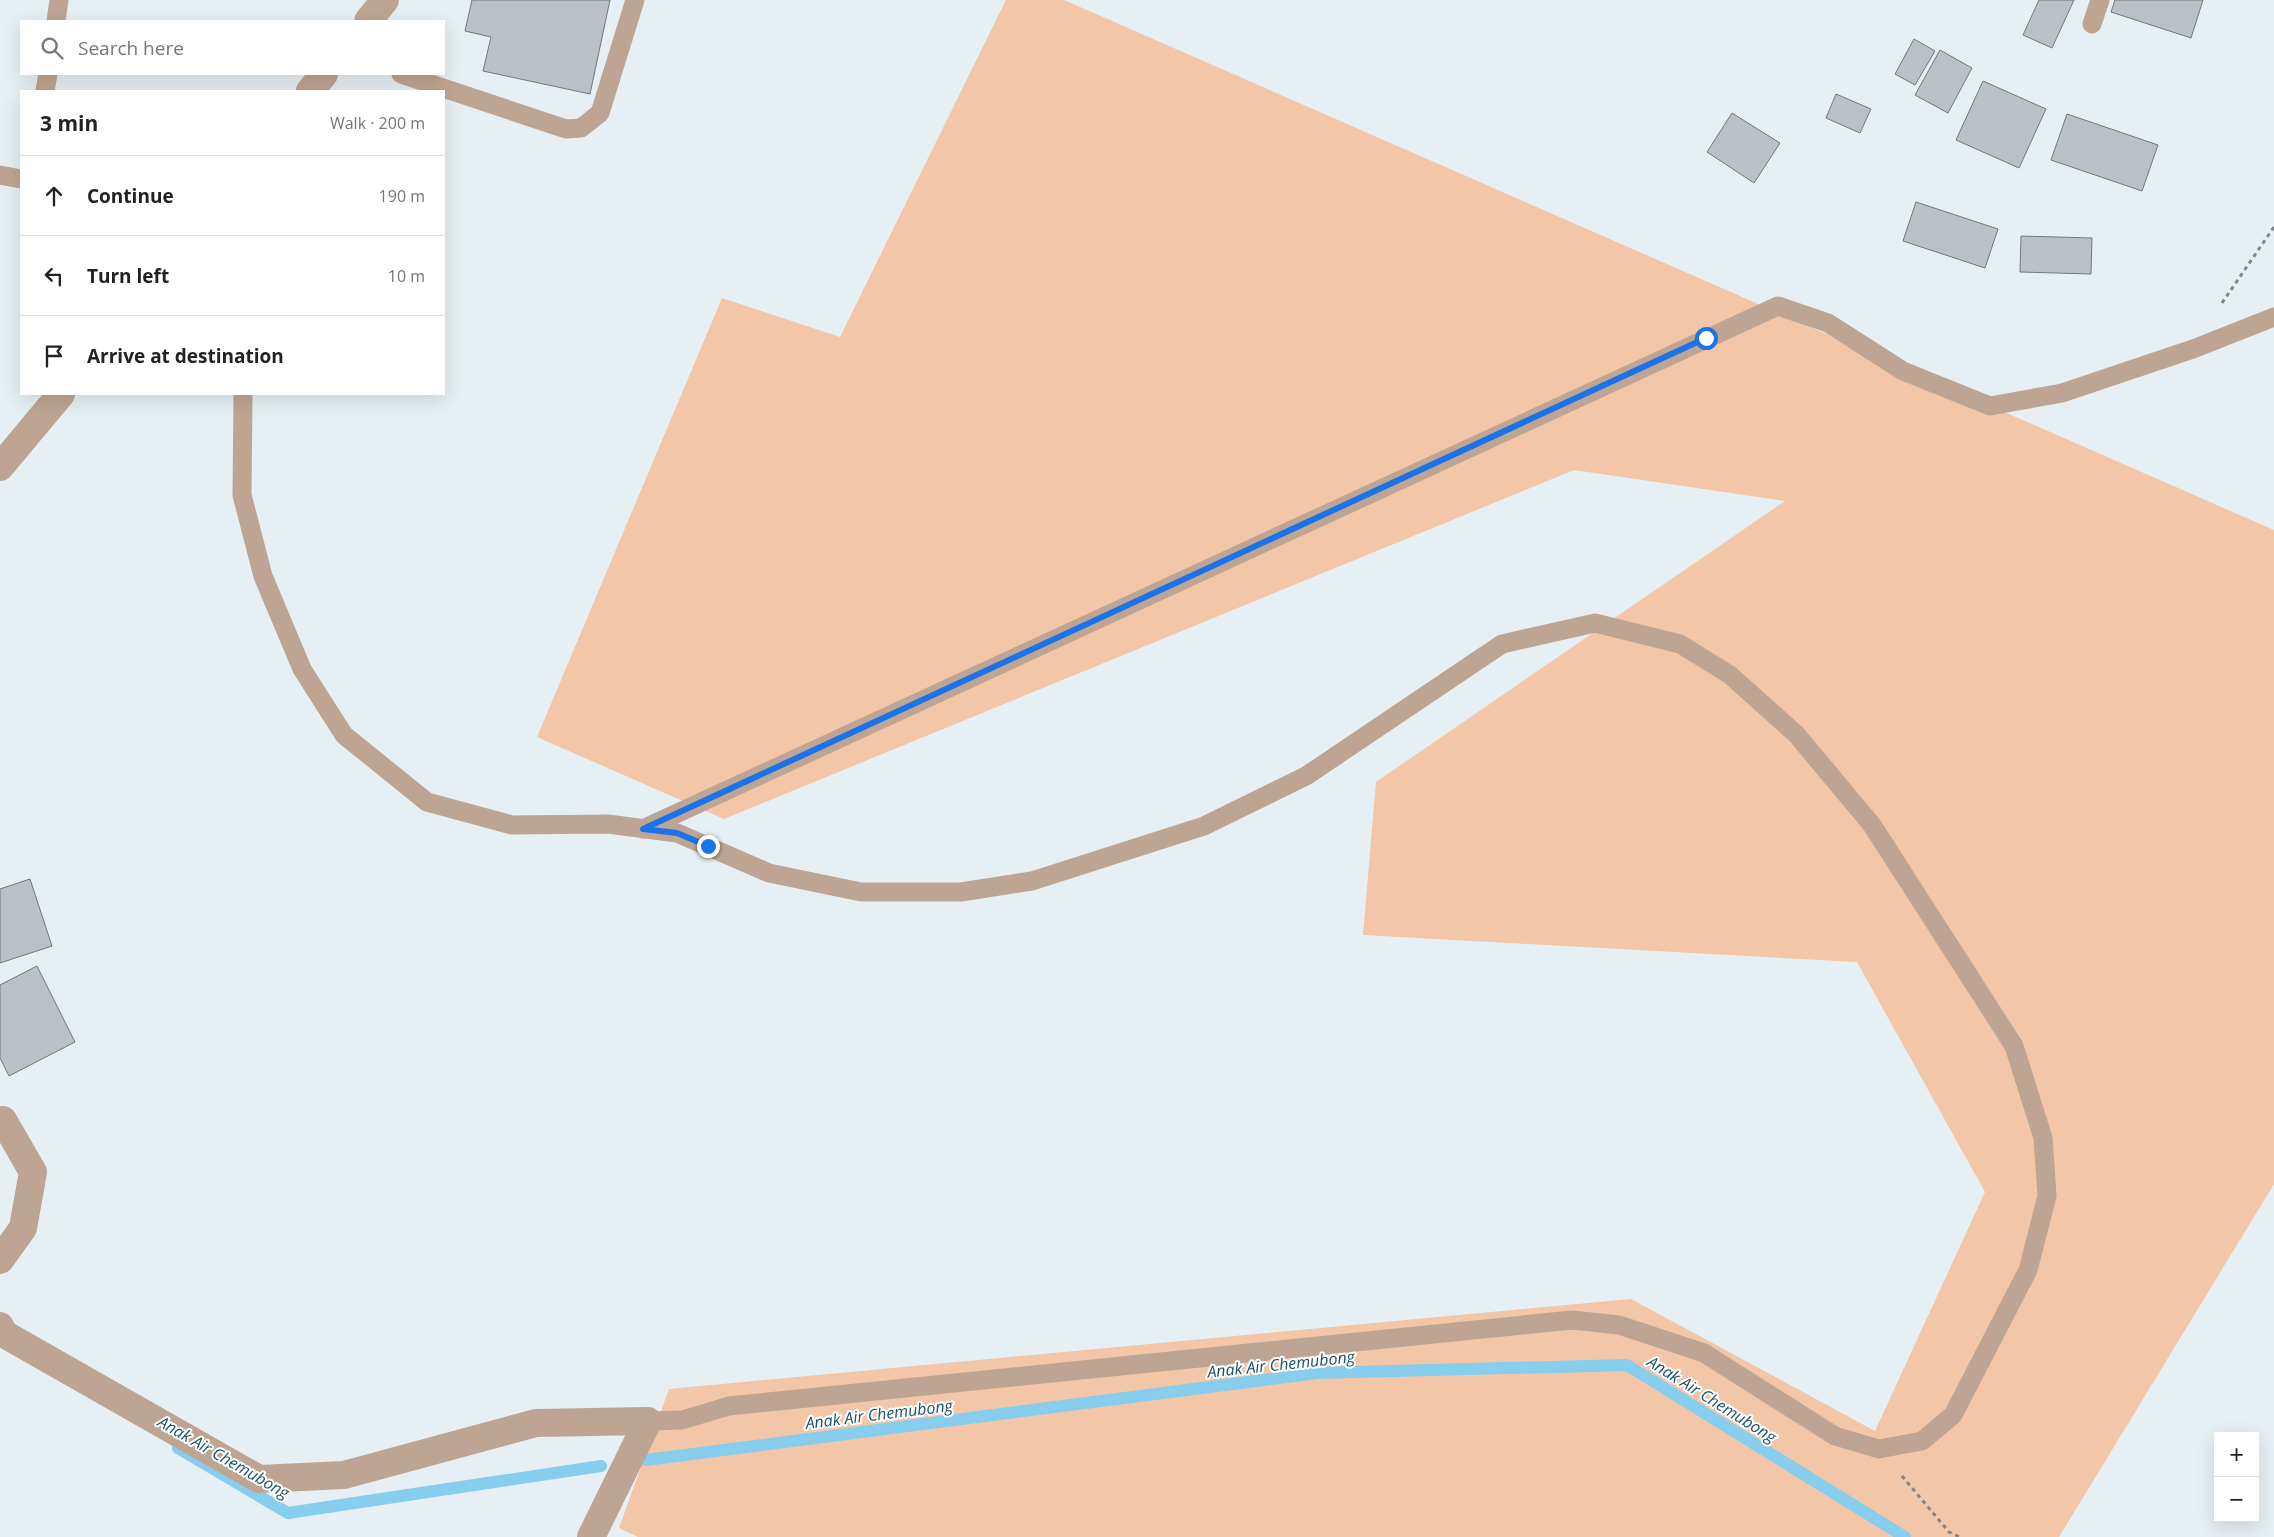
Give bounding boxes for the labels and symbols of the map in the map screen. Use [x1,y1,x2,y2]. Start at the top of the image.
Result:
route start [1695,327,1718,350]
route end [697,835,720,858]
water label: Anak Air Chemubong [1205,1345,1357,1383]
water label: Anak Air Chemubong [1642,1350,1781,1448]
water label: Anak Air Chemubong [803,1394,955,1434]
water label: Anak Air Chemubong [153,1410,294,1504]

